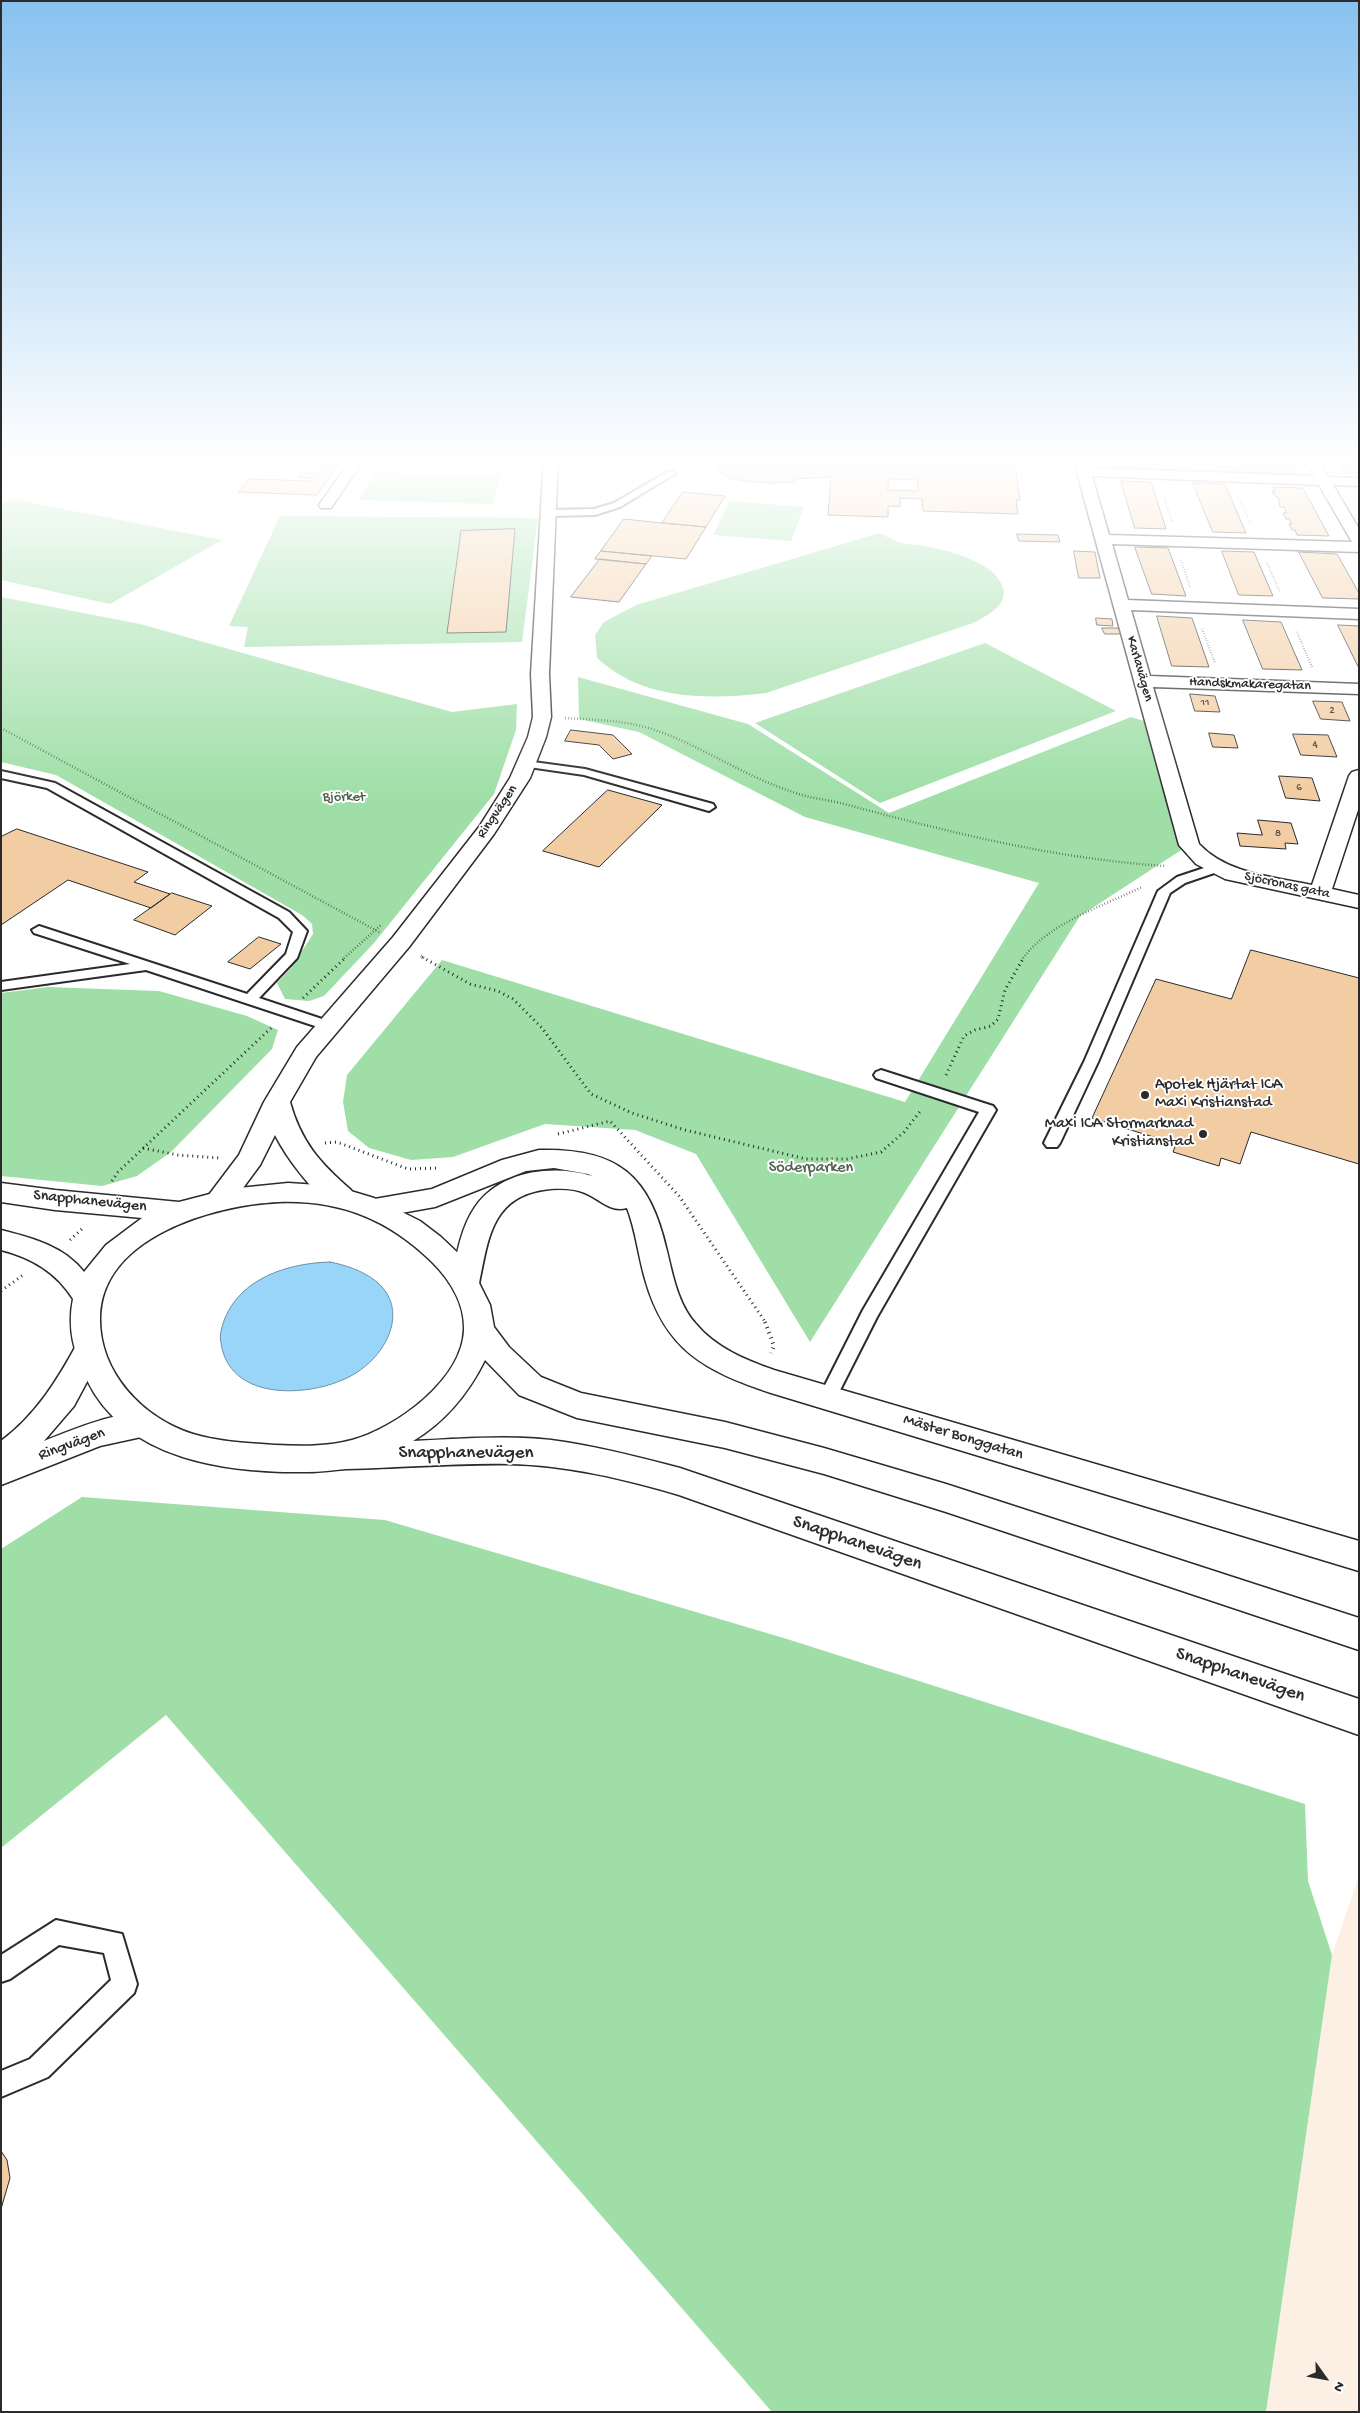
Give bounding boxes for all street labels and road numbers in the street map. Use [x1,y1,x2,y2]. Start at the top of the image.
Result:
street label: Karlavägen [1122,634,1156,704]
street label: Handskmakaregatan [1189,674,1311,696]
street label: Ringvägen [474,782,522,842]
street label: Sjöcronas gata [1243,869,1331,903]
street label: Snapphanevägen [32,1187,148,1217]
street label: Mäster Bonggatan [901,1411,1025,1465]
street label: Ringvägen [36,1424,108,1466]
street label: Snapphanevägen [398,1443,534,1465]
street label: Snapphanevägen [789,1511,925,1577]
street label: Snapphanevägen [1172,1643,1308,1709]

